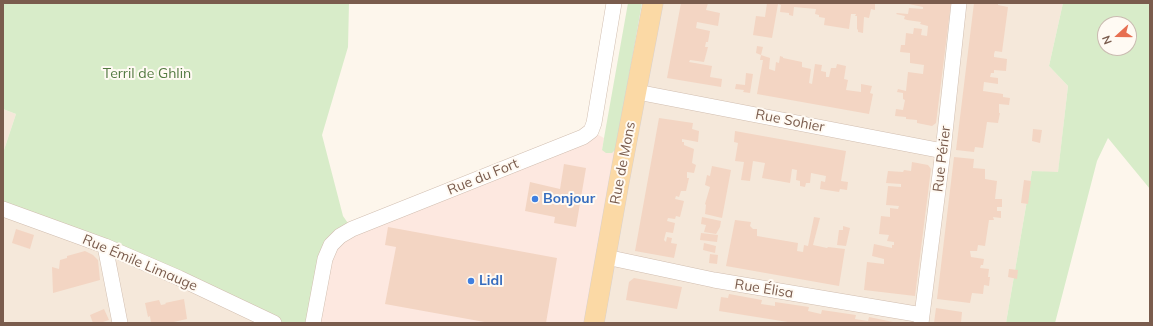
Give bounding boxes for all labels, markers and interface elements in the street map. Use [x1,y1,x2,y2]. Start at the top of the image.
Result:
north arrow [1097,16,1137,56]
text: N [1099,34,1115,46]
park label: Terril de Ghlin [103,66,191,82]
street label: Rue Sohier [754,106,826,136]
street label: Rue de Mons [607,120,639,206]
street label: Rue Périer [930,125,954,193]
street label: Rue du Fort [445,155,521,199]
place label: Bonjour [543,191,595,207]
marker: Bonjour [530,194,540,204]
street label: Rue Émile Limauge [80,231,200,295]
place label: Lidl [479,273,503,289]
marker: Lidl [466,276,476,286]
street label: Rue Élisa [733,276,795,302]

